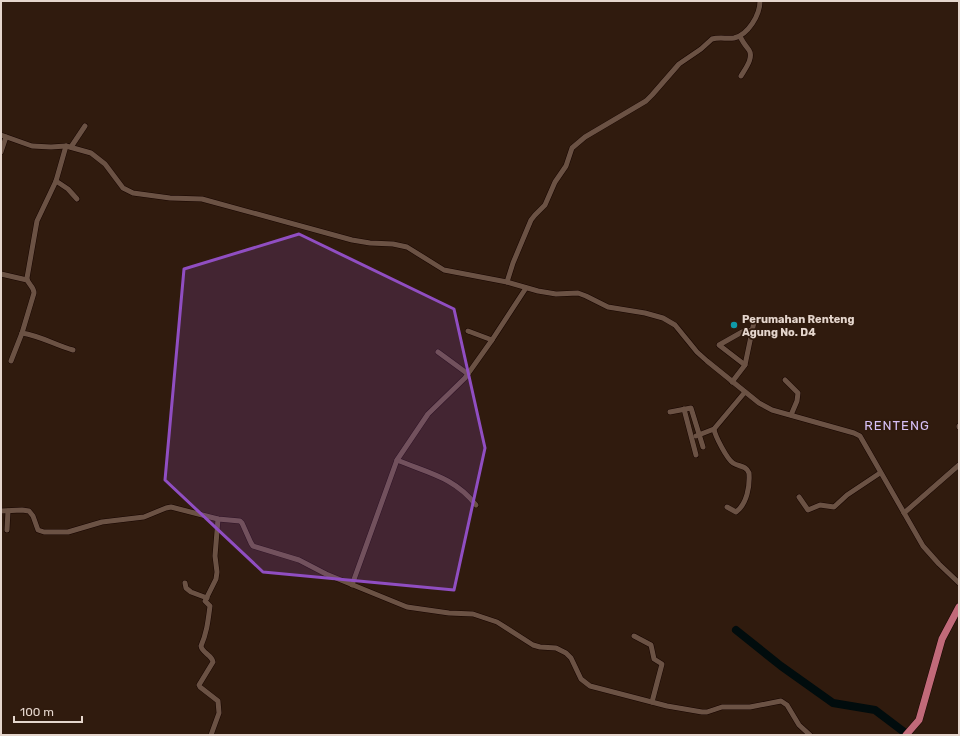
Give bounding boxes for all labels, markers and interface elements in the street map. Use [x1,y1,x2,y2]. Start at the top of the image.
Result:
place label: Perumahan Renteng Agung No. D4 [742,313,854,339]
marker: Perumahan Renteng Agung No. D4 [729,320,739,330]
district label: RENTENG [864,418,930,433]
scale bar [14,698,82,724]
text: 100 m [20,705,54,719]

